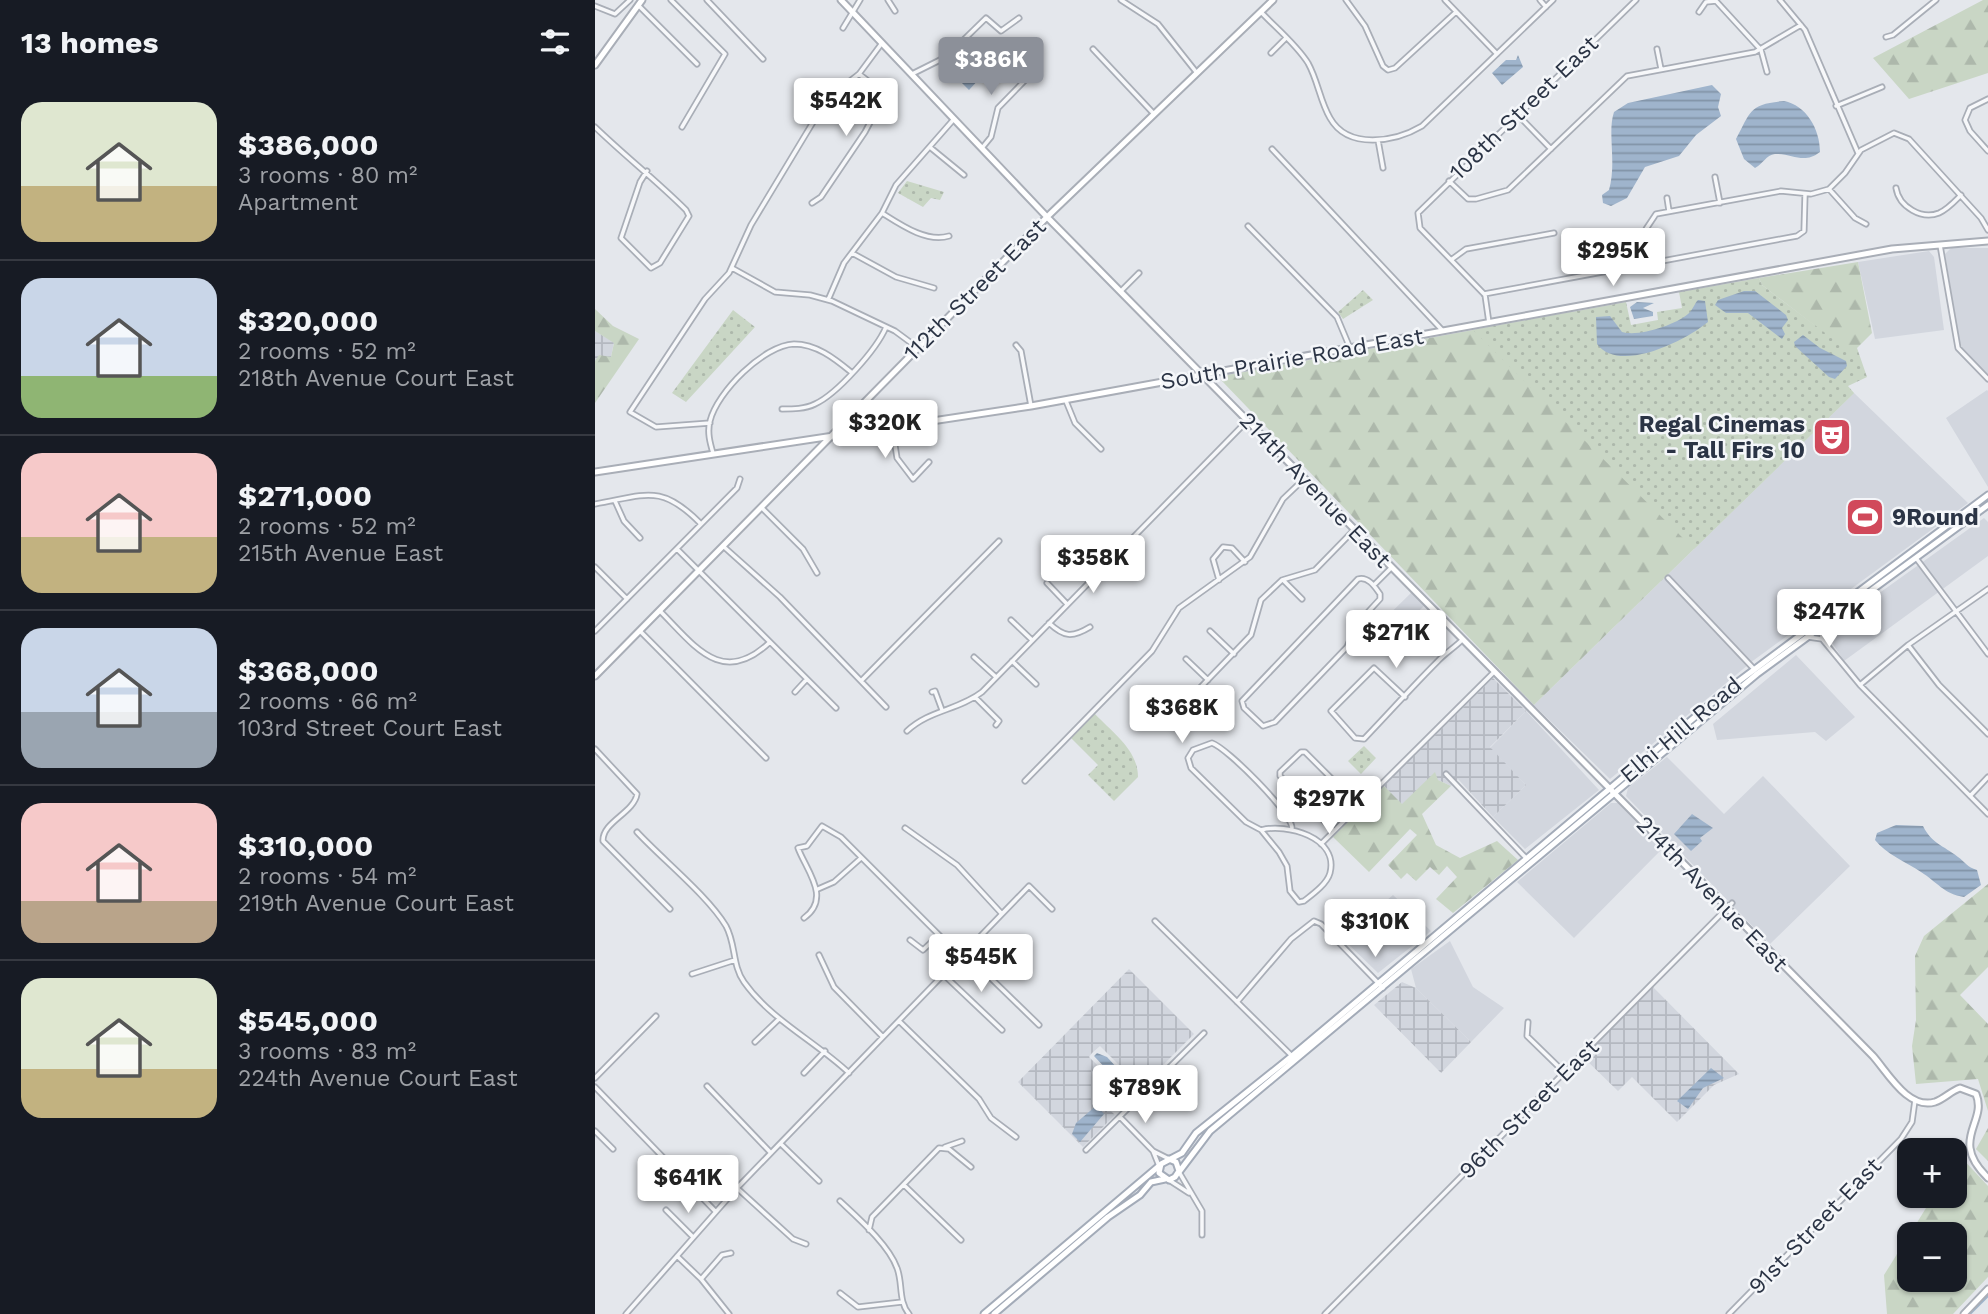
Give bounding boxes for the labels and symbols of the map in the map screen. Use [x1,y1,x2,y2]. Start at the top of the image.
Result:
street label: 108th Street East [1444,30,1604,186]
pin: $386K [942,38,1040,97]
pin: $542K [797,78,895,138]
street label: 112th Street East [898,213,1052,367]
pin: $295K [1564,229,1662,288]
street label: South Prairie Road East [1158,322,1426,395]
pin: $320K [836,400,934,460]
street label: 214th Avenue East [1234,407,1396,574]
place label: Regal Cinemas - Tall Firs 10 [1639,411,1805,464]
theatre icon: Regal Cinemas - Tall Firs 10 [1811,416,1853,458]
sports icon: 9Round [1844,496,1886,538]
place label: 9Round [1892,504,1979,531]
pin: $358K [1044,536,1142,595]
pin: $247K [1780,590,1878,649]
pin: $271K [1347,610,1445,670]
street label: Elhi Hill Road [1615,671,1747,789]
pin: $368K [1133,686,1231,745]
pin: $297K [1280,776,1378,836]
street label: 214th Avenue East [1631,811,1793,978]
pin: $310K [1326,900,1424,959]
pin: $545K [932,934,1030,994]
street label: 96th Street East [1454,1033,1605,1184]
pin: $789K [1096,1066,1194,1125]
street label: 91st Street East [1743,1152,1887,1300]
pin: $641K [639,1156,737,1215]

